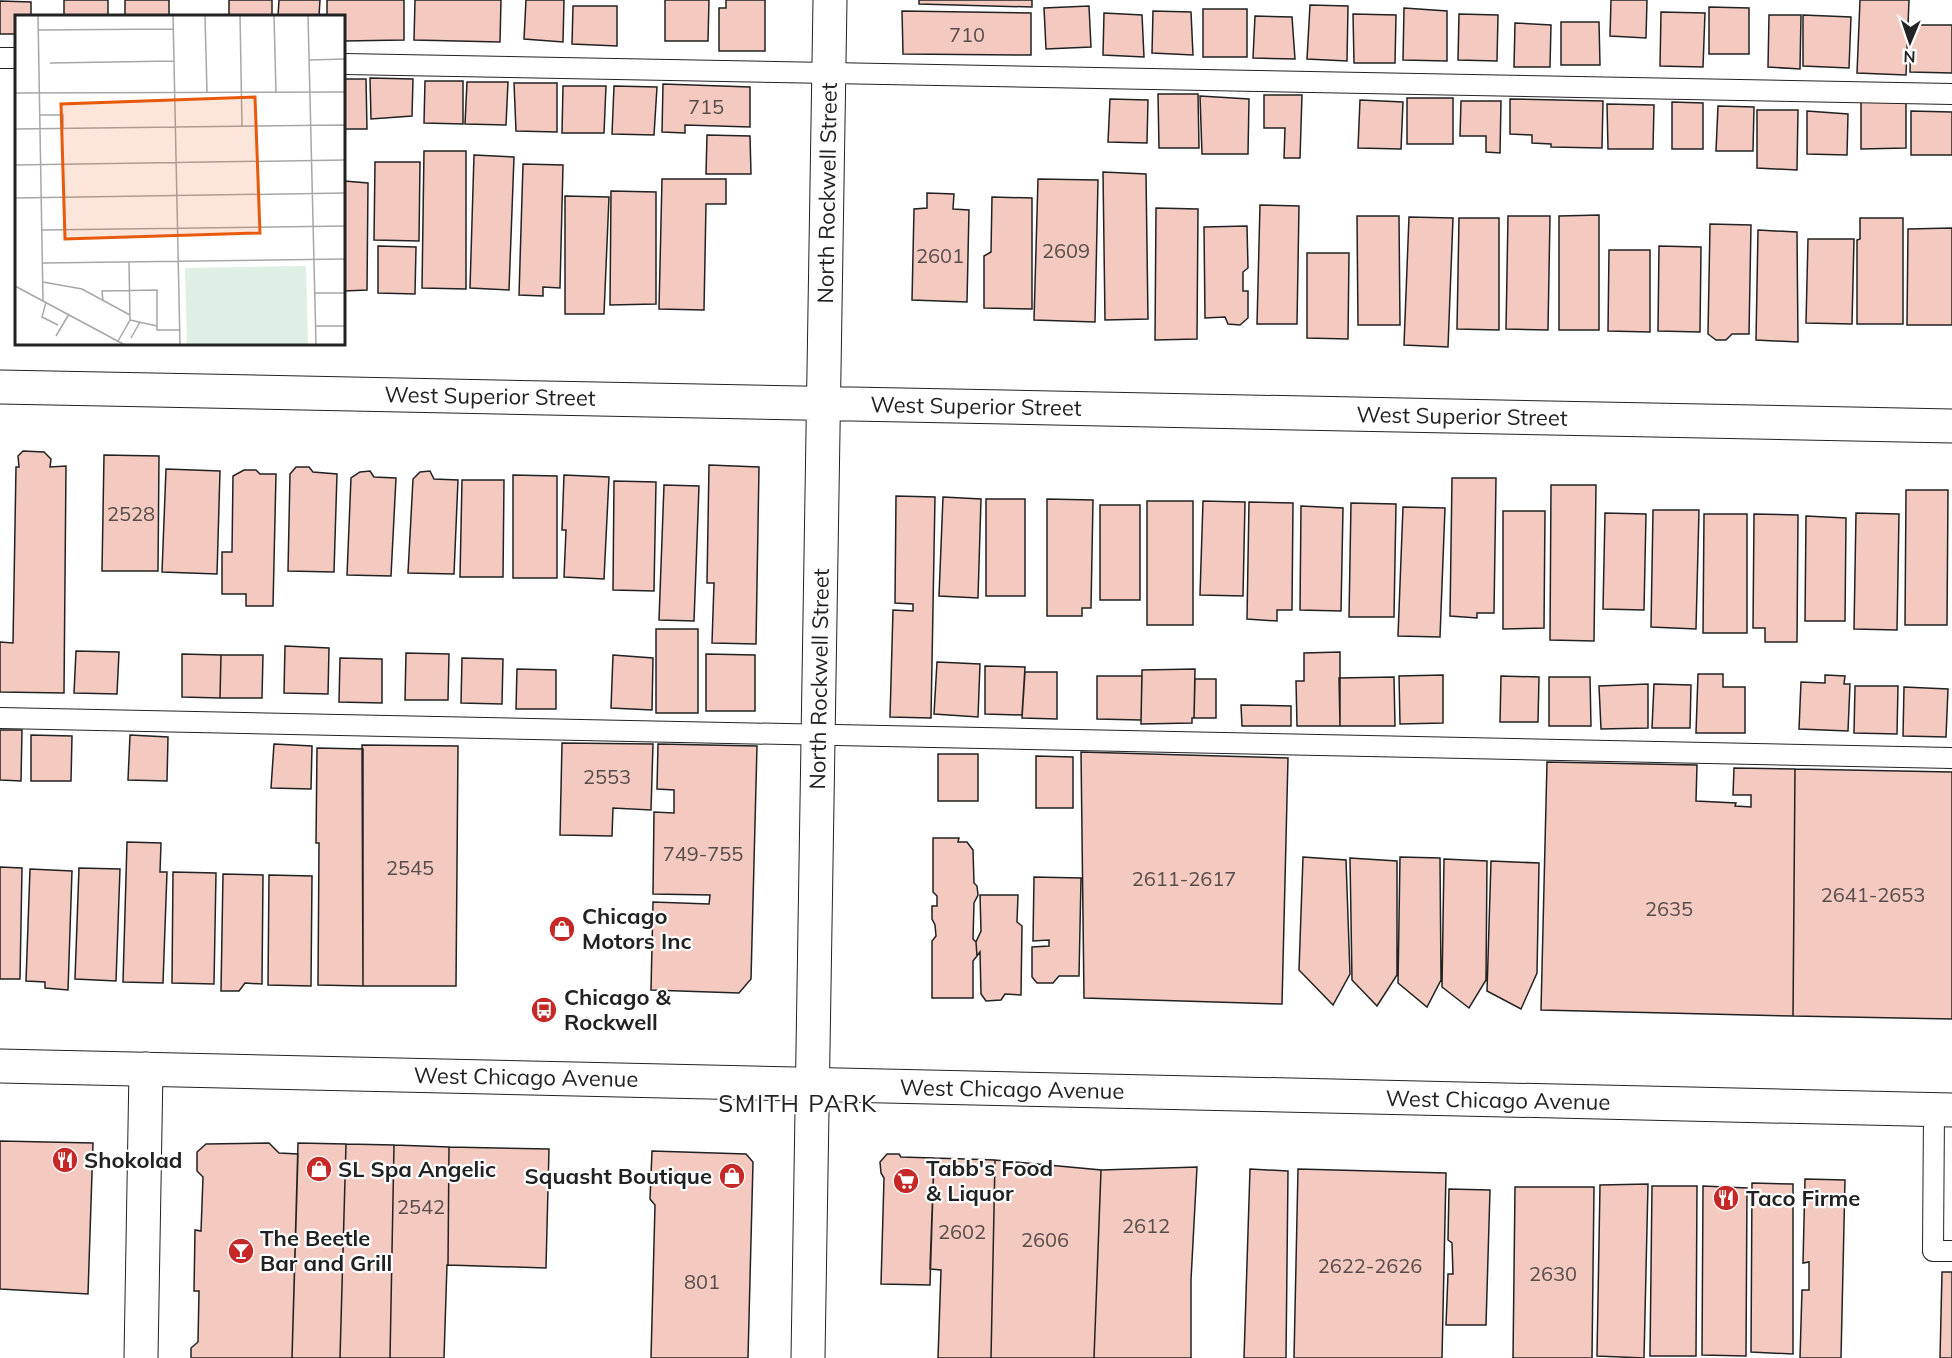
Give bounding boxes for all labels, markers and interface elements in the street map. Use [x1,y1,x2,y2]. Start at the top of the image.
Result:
north arrow [1880,12,1940,72]
inset map [15,15,345,345]
house number: 710 [949,22,985,47]
text: N [1903,47,1916,67]
street label: North Rockwell Street [811,82,843,304]
house number: 715 [688,94,724,119]
house number: 2609 [1042,238,1090,263]
house number: 2601 [916,243,964,268]
street label: West Superior Street [384,380,596,412]
street label: West Superior Street [870,390,1082,422]
street label: West Superior Street [1356,400,1568,432]
house number: 2528 [107,501,155,526]
street label: North Rockwell Street [803,568,835,790]
house number: 2553 [583,764,631,789]
house number: 749-755 [663,841,743,866]
house number: 2545 [386,855,434,880]
house number: 2611-2617 [1132,866,1236,891]
house number: 2641-2653 [1821,882,1925,907]
house number: 2635 [1645,896,1693,921]
place label: Chicago Motors Inc [582,902,692,955]
shop icon: Chicago Motors Inc [547,914,577,944]
place label: Chicago & Rockwell [564,983,671,1036]
bus stop icon: Chicago & Rockwell [529,995,559,1025]
street label: West Chicago Avenue [413,1061,639,1093]
street label: West Chicago Avenue [899,1073,1125,1105]
street label: West Chicago Avenue [1385,1084,1611,1116]
district label: SMITH PARK [718,1088,878,1118]
restaurant icon: Shokolad [50,1145,80,1175]
place label: Shokolad [84,1146,182,1174]
shop icon: SL Spa Angelic [304,1154,334,1184]
place label: Tabb's Food & Liquor [926,1154,1053,1207]
place label: SL Spa Angelic [338,1155,496,1183]
shop icon: Squasht Boutique [717,1161,747,1191]
place label: Squasht Boutique [525,1162,712,1190]
supermarket icon: Tabb's Food & Liquor [891,1166,921,1196]
restaurant icon: Taco Firme [1711,1183,1741,1213]
place label: Taco Firme [1746,1184,1860,1212]
house number: 2542 [397,1194,445,1219]
house number: 2612 [1122,1213,1170,1238]
house number: 2602 [938,1219,986,1244]
place label: The Beetle Bar and Grill [260,1224,392,1277]
house number: 2606 [1021,1227,1069,1252]
bar icon: The Beetle Bar and Grill [226,1236,256,1266]
house number: 2622-2626 [1318,1253,1422,1278]
house number: 2630 [1529,1261,1577,1286]
house number: 801 [684,1269,720,1294]

